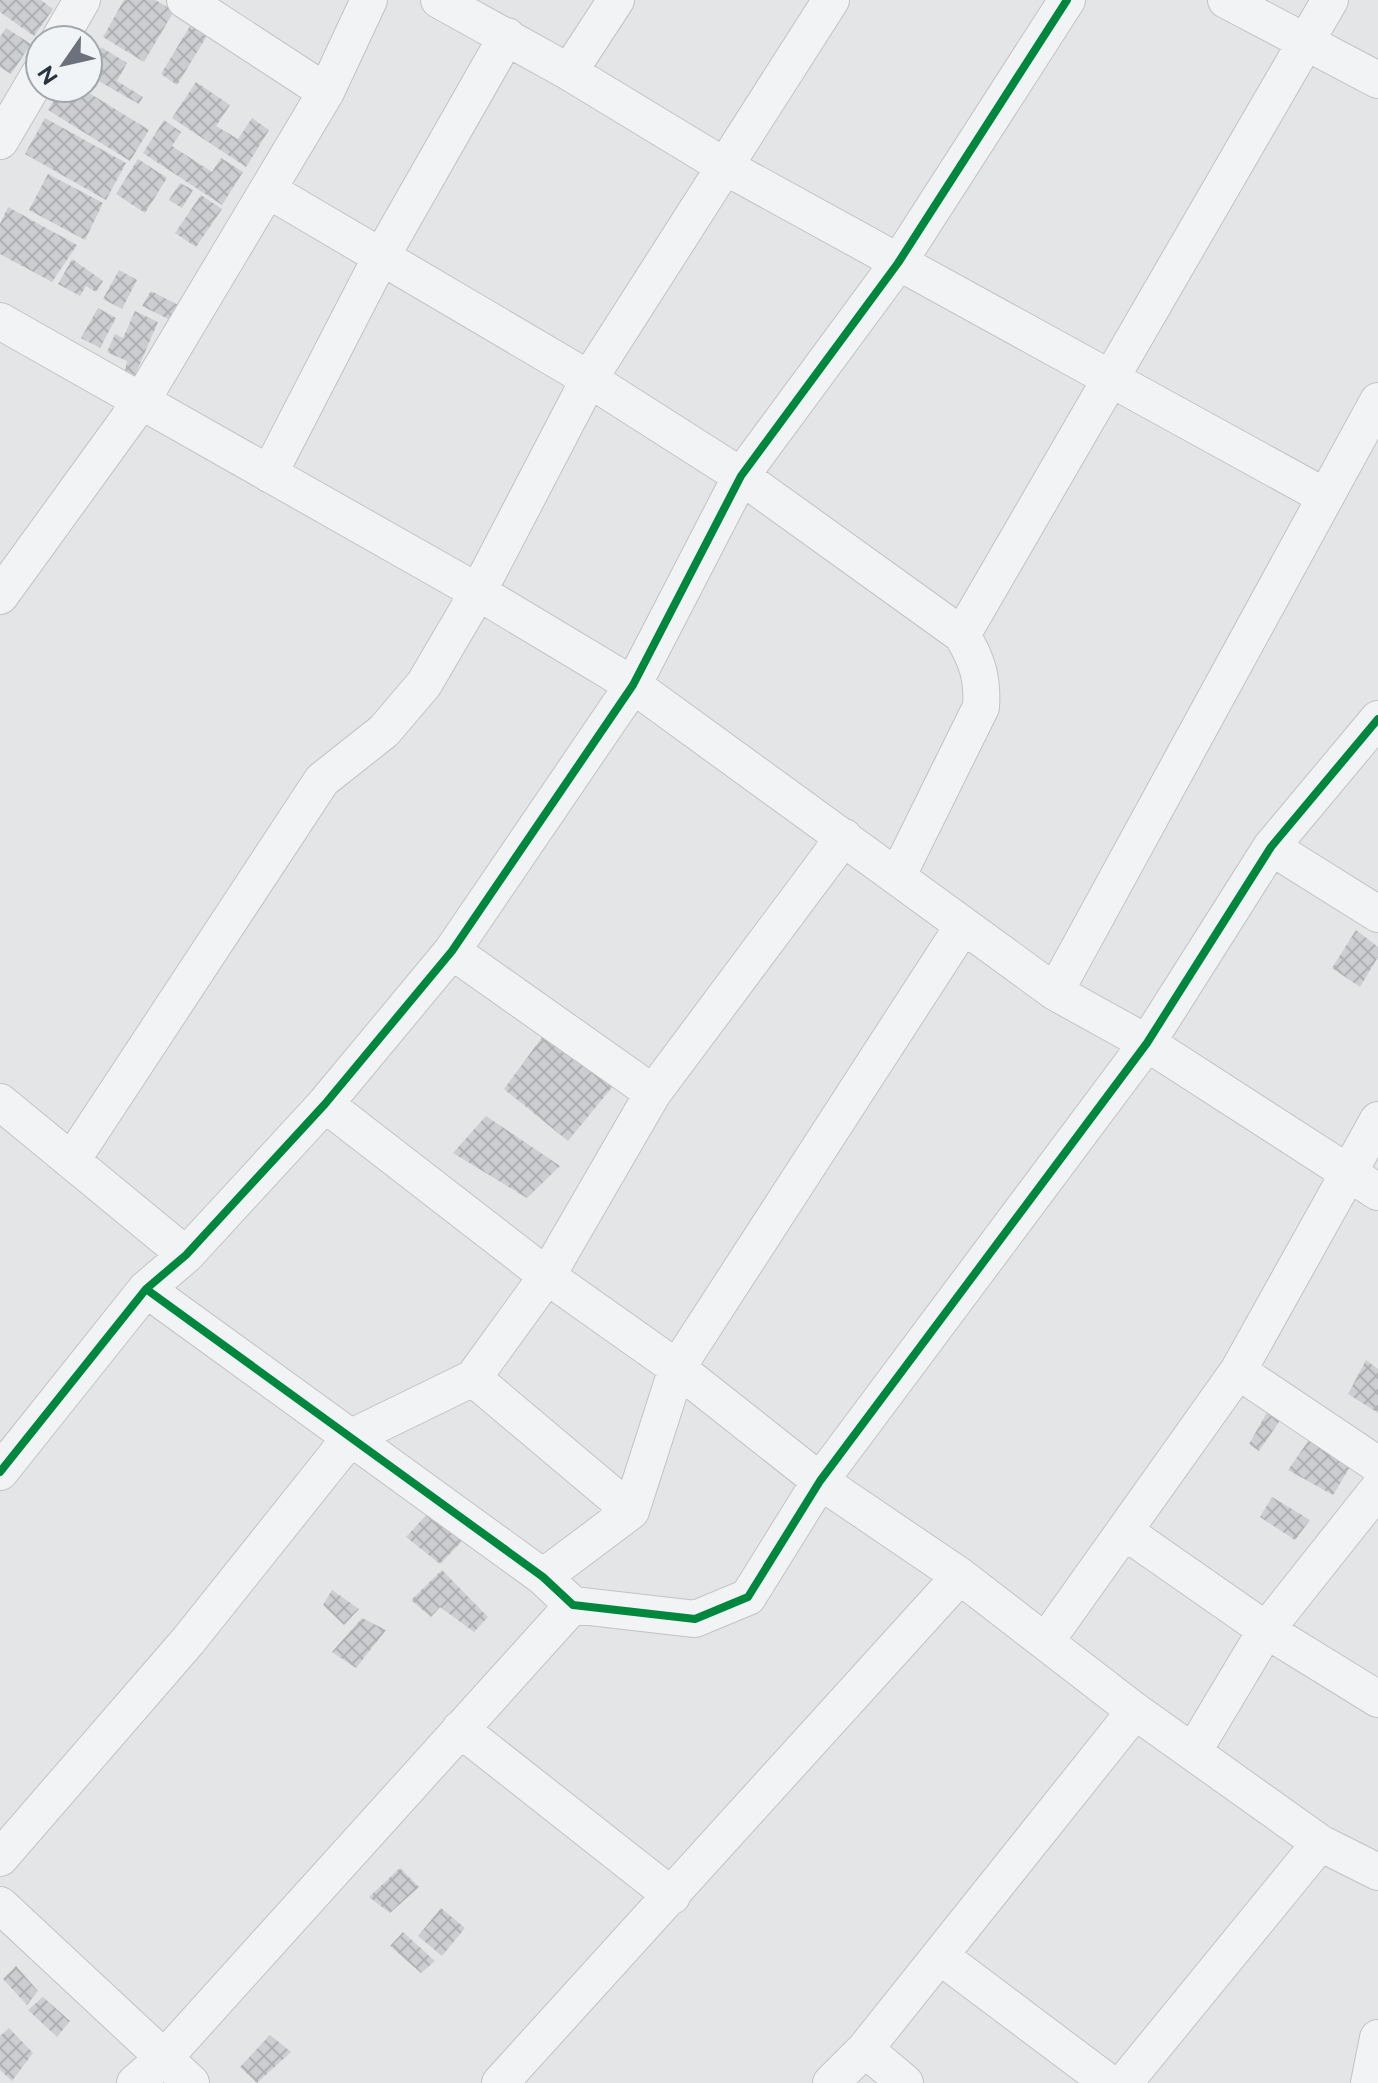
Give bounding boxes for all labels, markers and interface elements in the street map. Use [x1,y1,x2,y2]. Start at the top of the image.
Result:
north arrow [24,24,104,104]
text: N [32,61,63,89]

